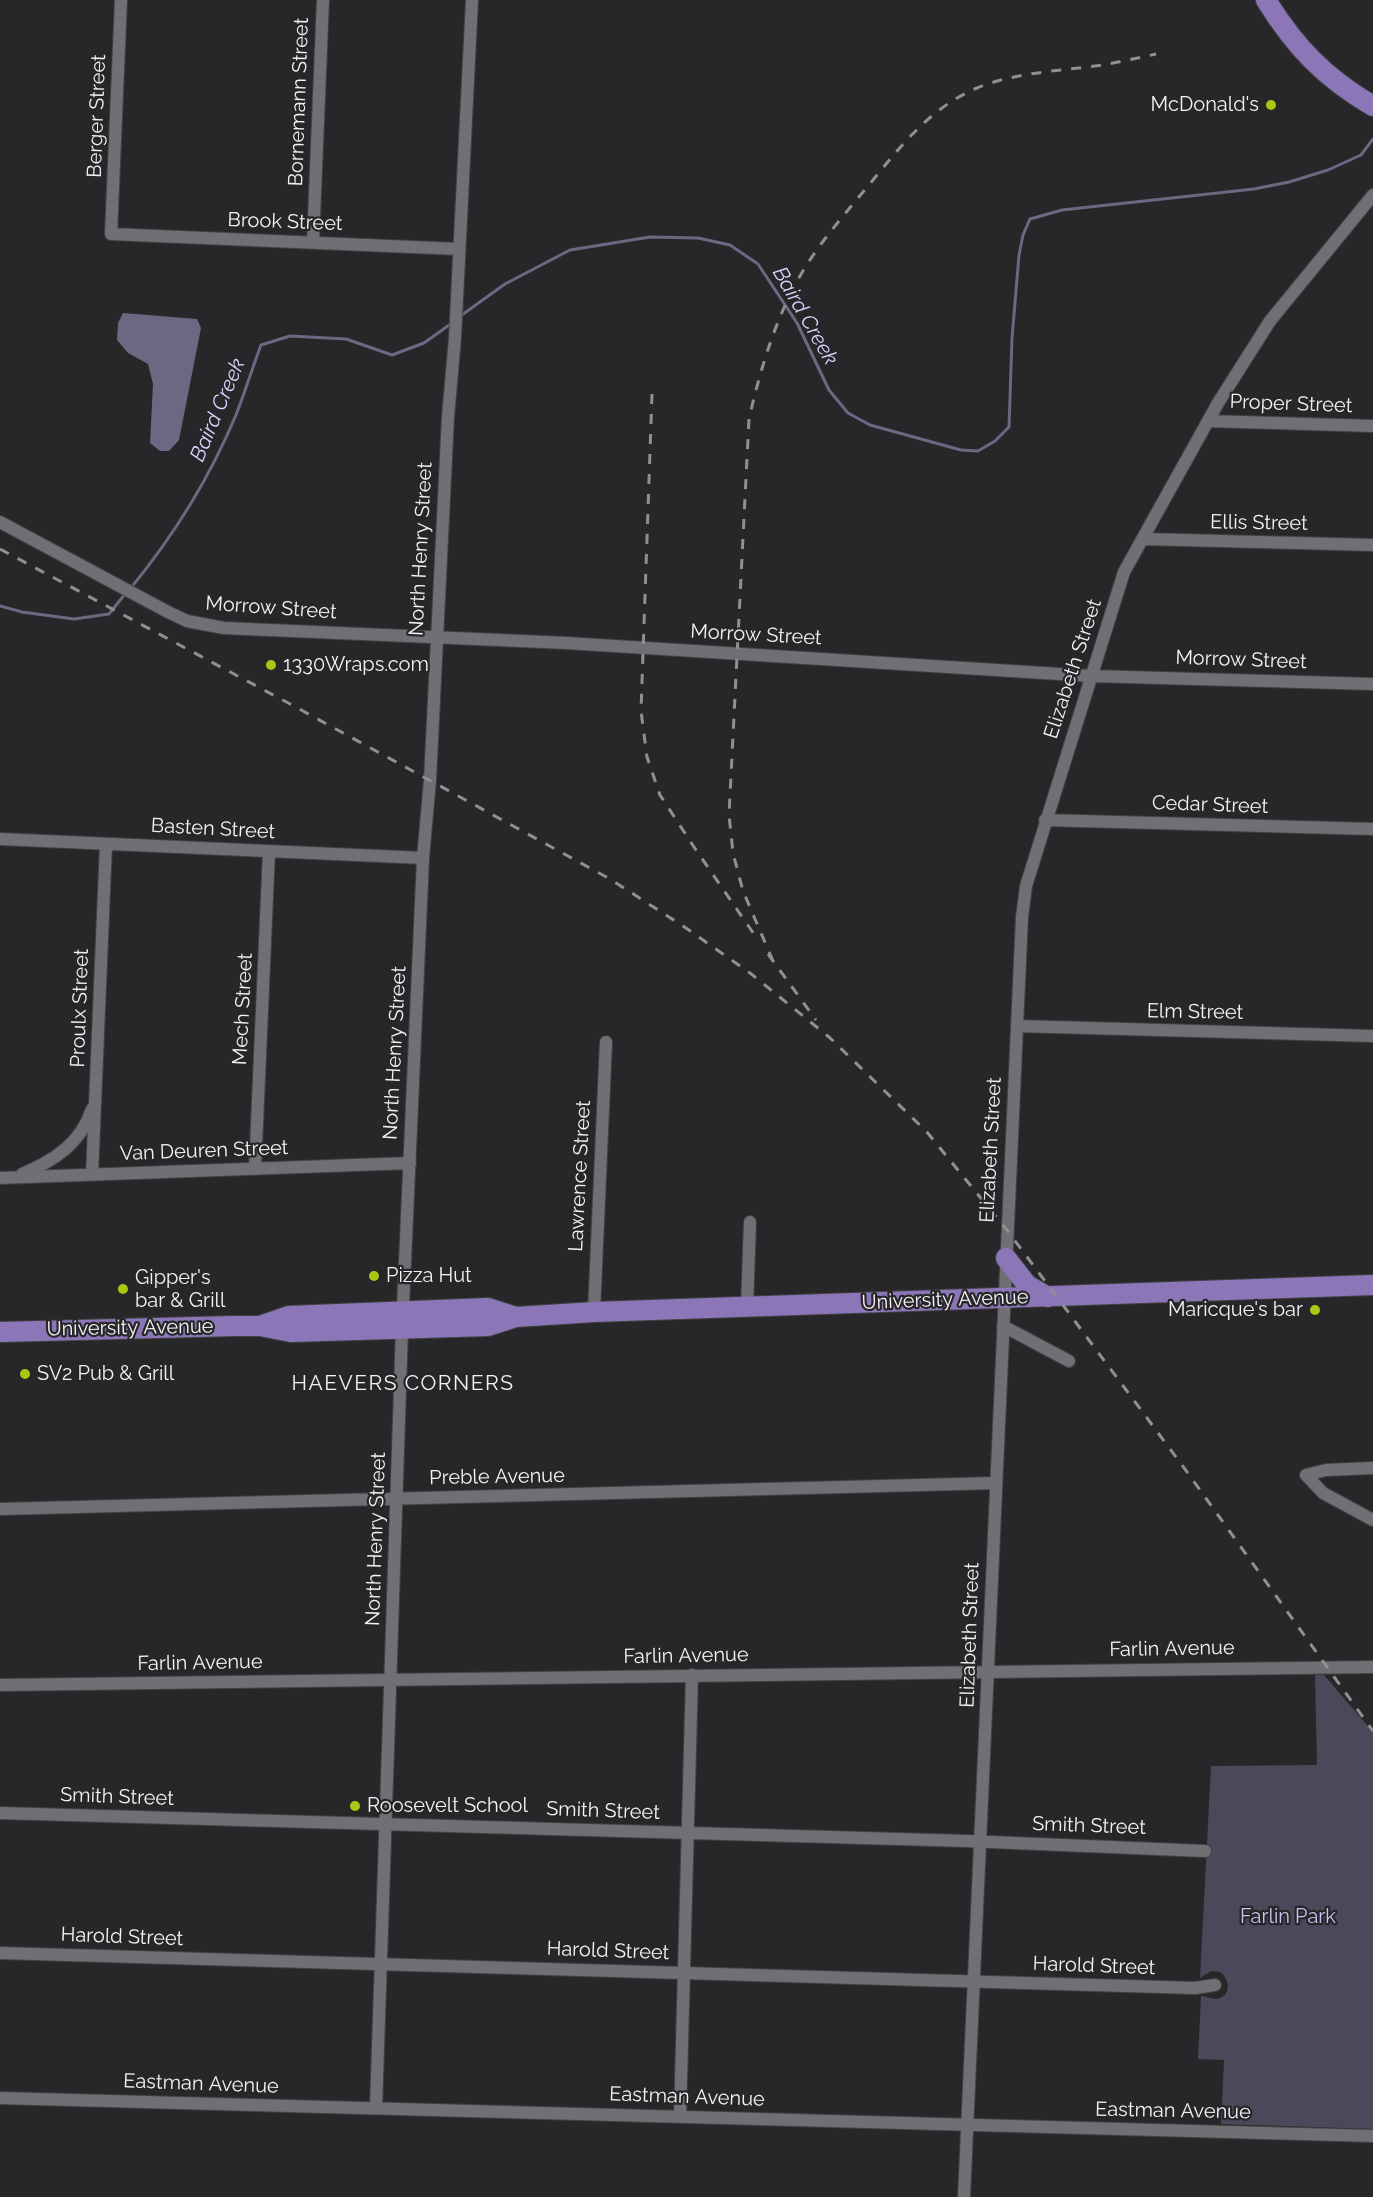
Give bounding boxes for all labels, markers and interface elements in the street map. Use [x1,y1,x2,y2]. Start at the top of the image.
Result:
street label: Bornemann Street [284,17,314,187]
street label: Berger Street [83,54,111,178]
place label: McDonald's [1151,93,1259,117]
marker: McDonald's [1264,98,1278,112]
street label: Brook Street [227,208,343,236]
water label: Baird Creek [767,262,843,370]
water label: Baird Creek [185,355,251,465]
street label: Proper Street [1229,390,1353,418]
street label: North Henry Street [404,461,438,637]
street label: Ellis Street [1210,510,1308,536]
street label: Morrow Street [205,591,337,625]
street label: Elizabeth Street [1039,596,1107,742]
street label: Morrow Street [690,620,822,650]
street label: Morrow Street [1175,646,1307,674]
place label: 1330Wraps.com [283,653,429,677]
marker: 1330Wraps.com [264,658,278,672]
street label: Cedar Street [1151,791,1269,819]
street label: Basten Street [150,814,276,844]
street label: Proulx Street [66,948,94,1068]
street label: Mech Street [228,952,258,1066]
street label: North Henry Street [378,965,412,1141]
street label: Elm Street [1147,999,1243,1025]
street label: Elizabeth Street [975,1077,1007,1223]
street label: Lawrence Street [564,1100,596,1252]
street label: Van Deuren Street [119,1136,289,1166]
place label: Pizza Hut [386,1264,472,1288]
place label: Gipper's bar & Grill [135,1266,225,1313]
marker: Pizza Hut [367,1269,381,1283]
marker: Gipper's bar & Grill [116,1282,130,1296]
street label: University Avenue [861,1285,1029,1315]
place label: Maricque's bar [1168,1298,1303,1322]
marker: Maricque's bar [1308,1303,1322,1317]
street label: University Avenue [46,1315,214,1341]
place label: SV2 Pub & Grill [37,1362,174,1386]
marker: SV2 Pub & Grill [18,1367,32,1381]
district label: HAEVERS CORNERS [291,1371,515,1397]
street label: North Henry Street [361,1452,391,1626]
street label: Preble Avenue [429,1464,565,1490]
street label: Elizabeth Street [955,1562,985,1708]
street label: Farlin Avenue [1109,1636,1235,1662]
street label: Farlin Avenue [623,1643,749,1669]
street label: Farlin Avenue [137,1650,263,1676]
street label: Smith Street [60,1783,174,1811]
place label: Roosevelt School [367,1794,528,1818]
street label: Smith Street [546,1797,660,1825]
marker: Roosevelt School [348,1799,362,1813]
street label: Smith Street [1032,1812,1146,1840]
park label: Farlin Park [1240,1905,1336,1929]
street label: Harold Street [60,1923,184,1951]
street label: Harold Street [546,1937,670,1965]
street label: Harold Street [1032,1952,1156,1980]
street label: Eastman Avenue [123,2069,279,2099]
street label: Eastman Avenue [609,2082,765,2112]
street label: Eastman Avenue [1095,2098,1251,2124]

